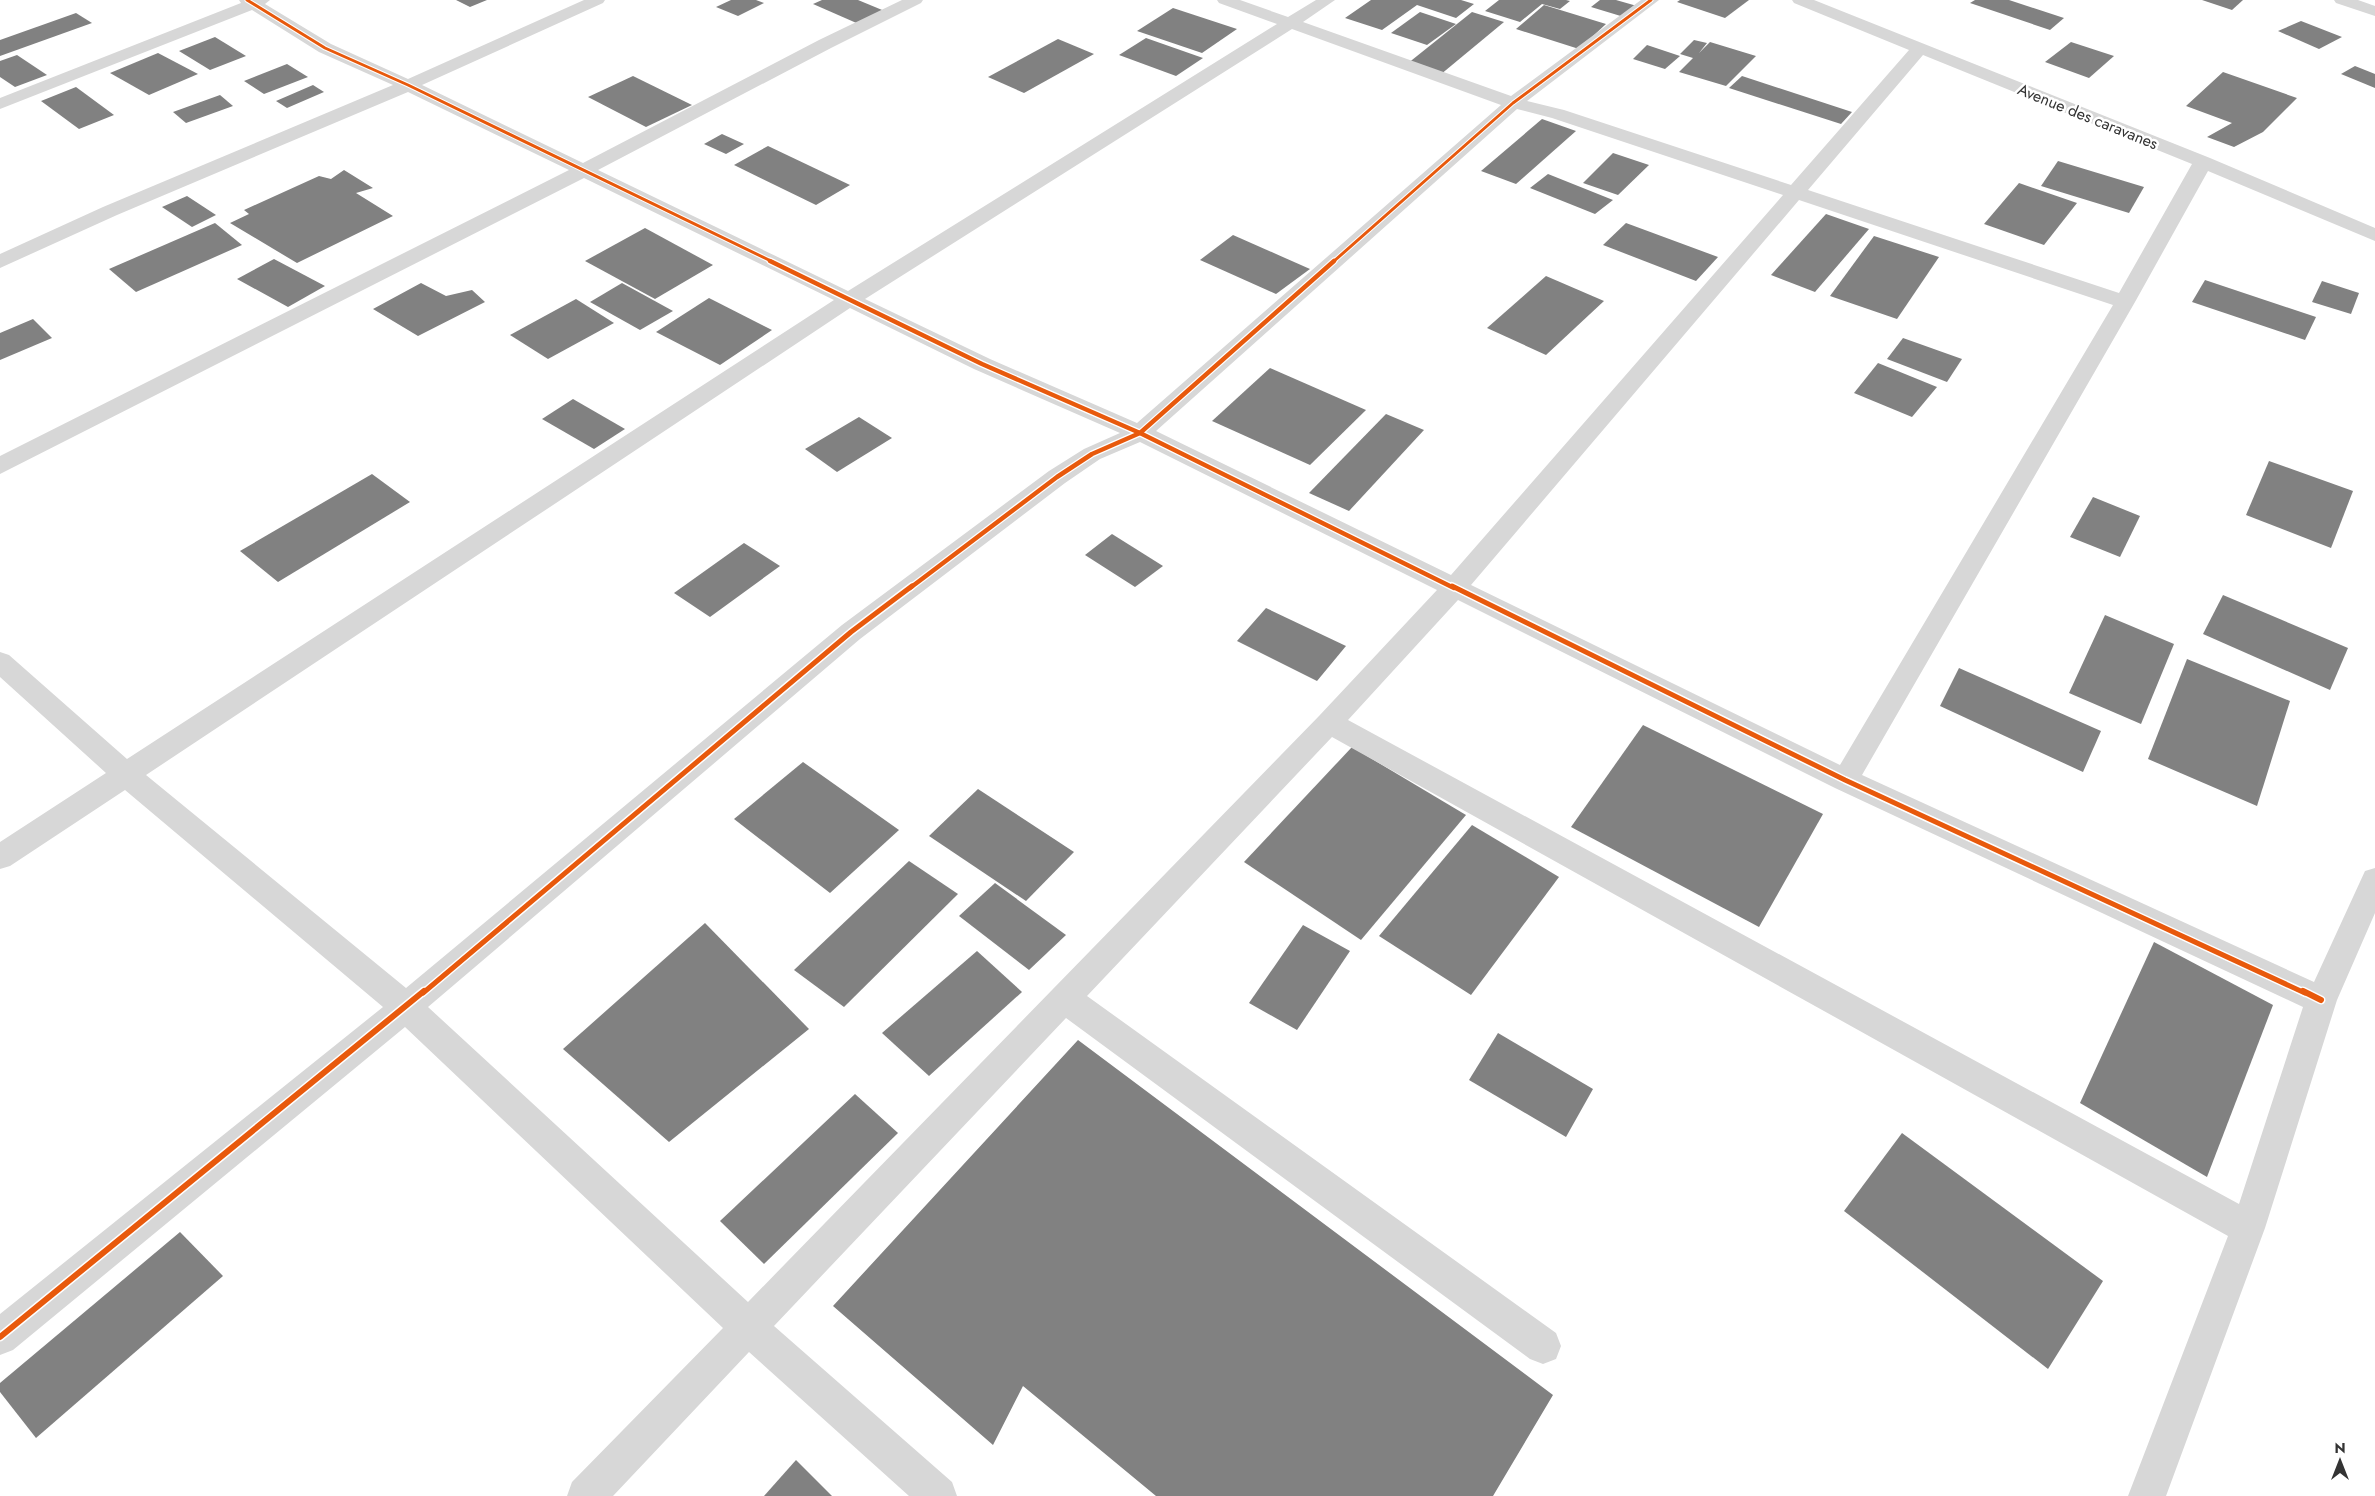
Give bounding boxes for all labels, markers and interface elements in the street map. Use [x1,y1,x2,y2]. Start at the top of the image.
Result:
street label: Avenue des caravanes [2014,78,2161,155]
north arrow [2315,1436,2365,1486]
text: N [2334,1438,2346,1458]

